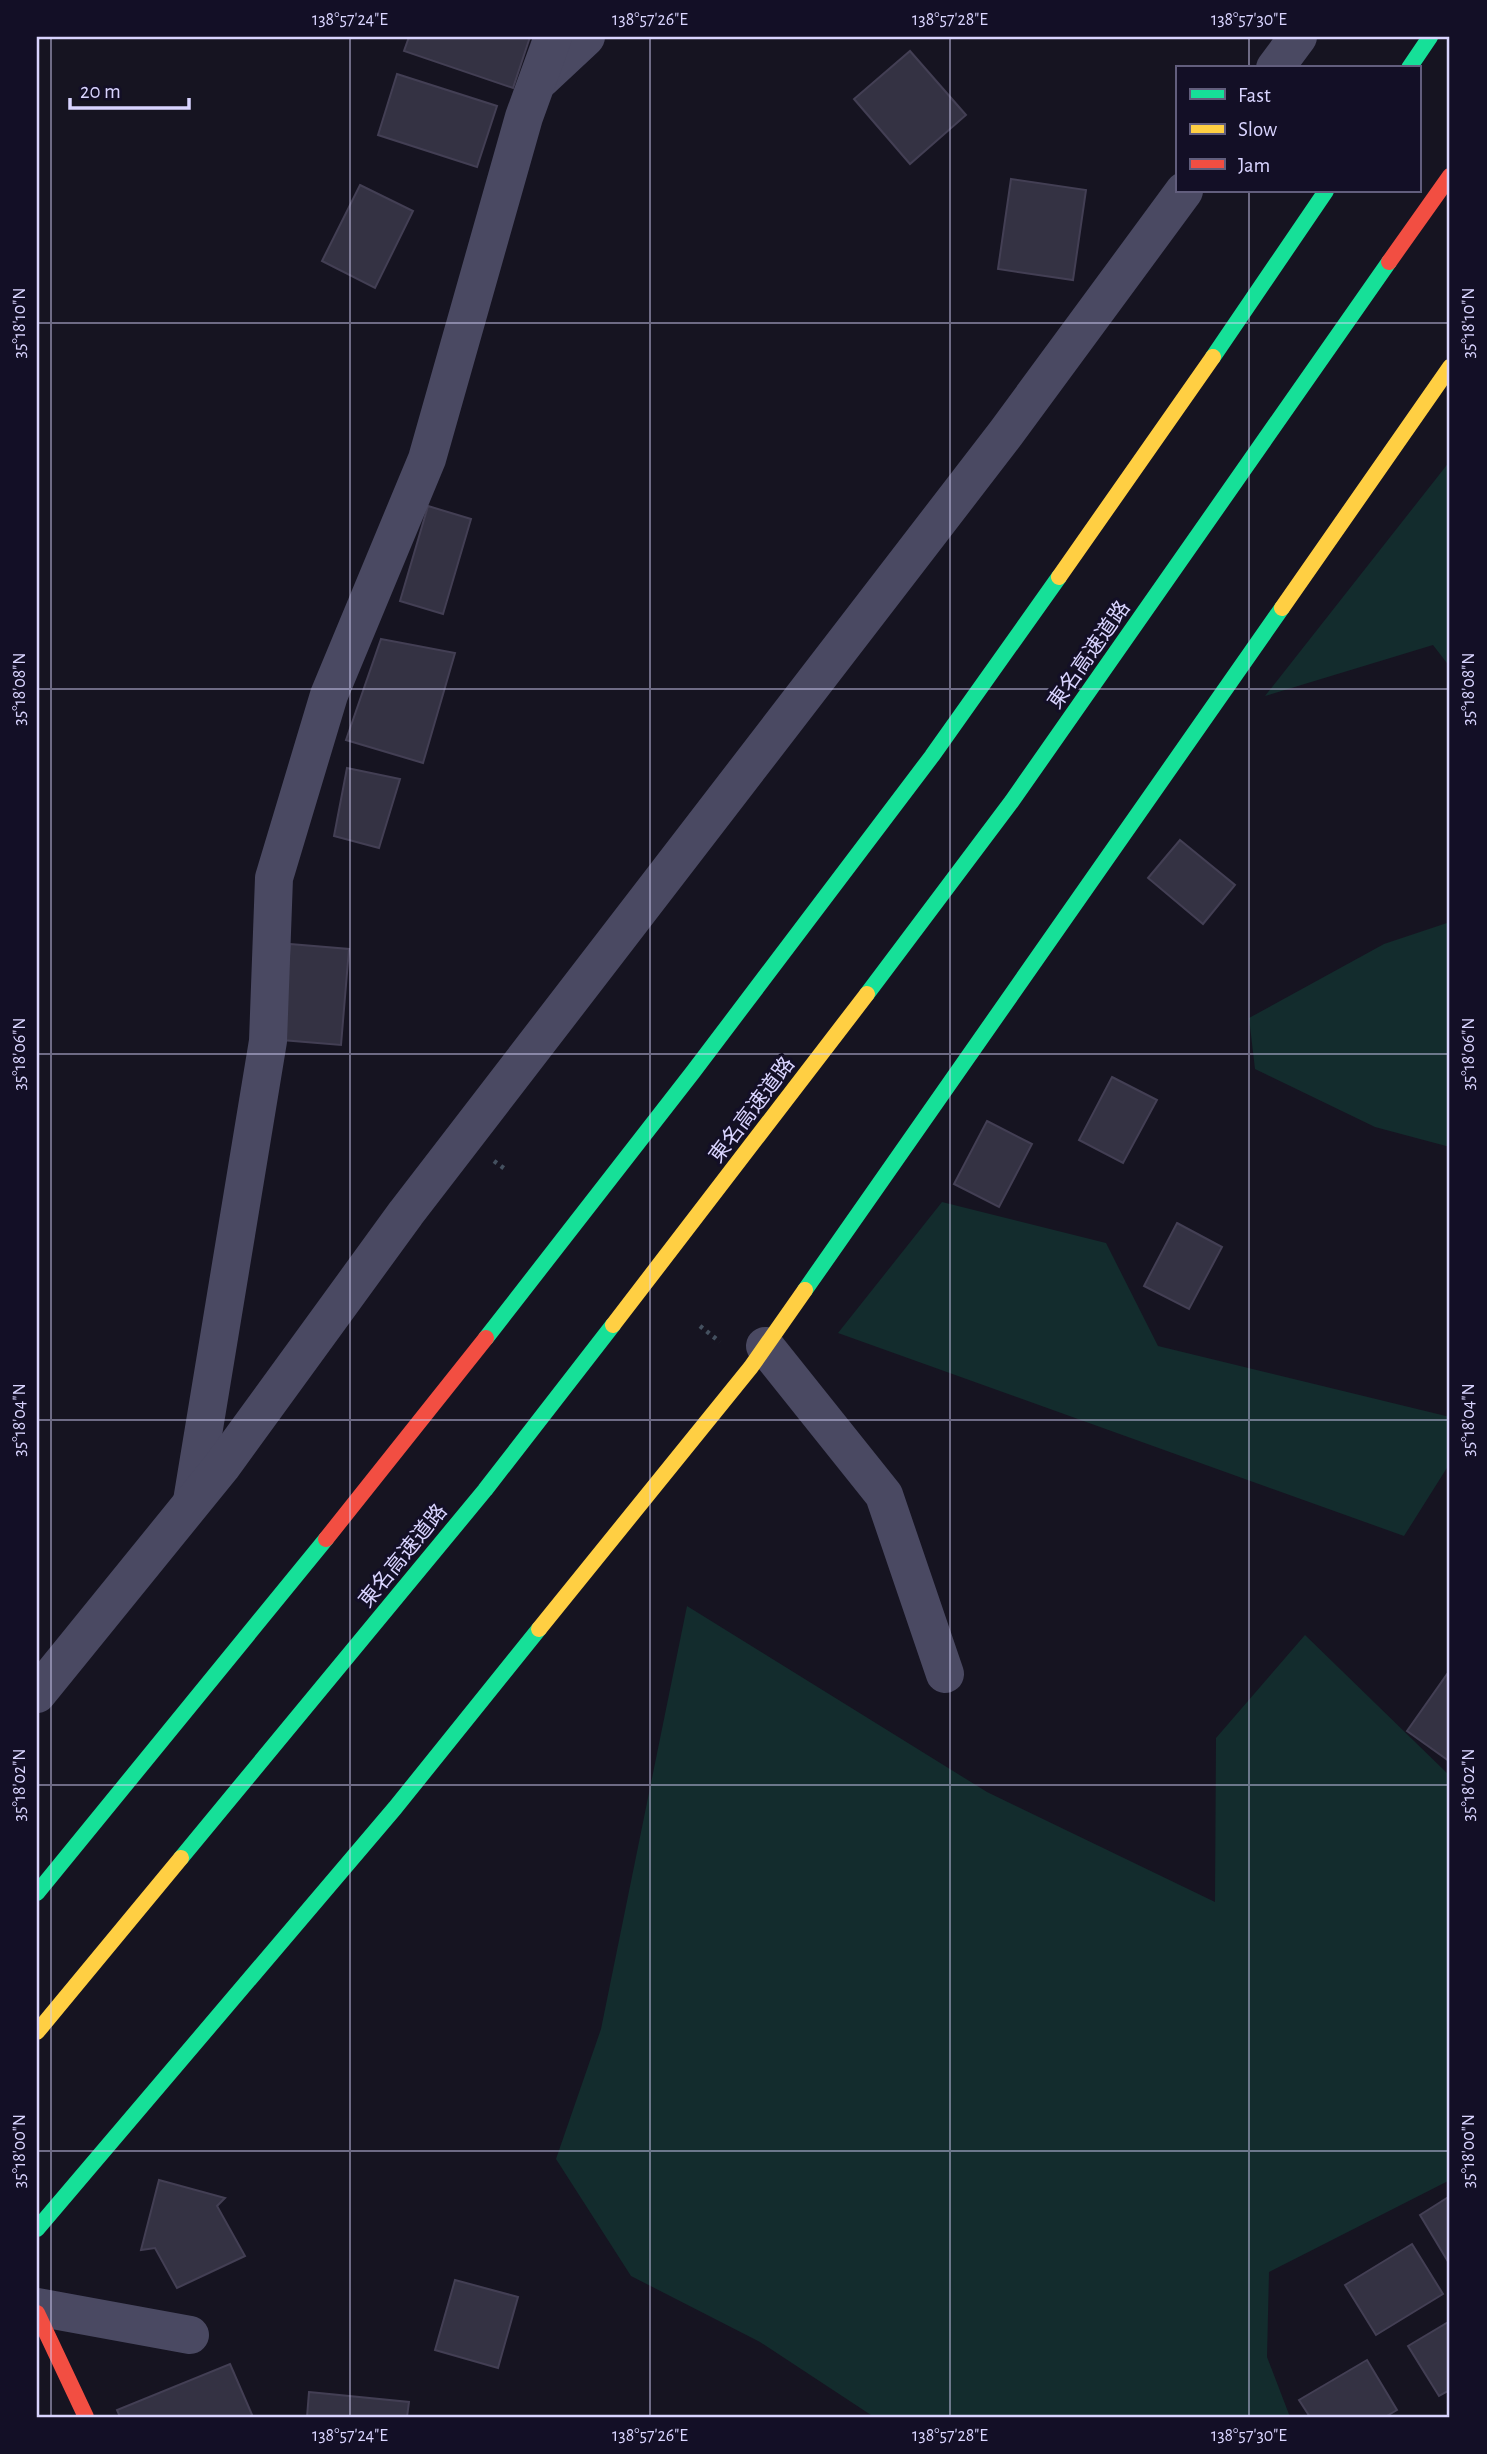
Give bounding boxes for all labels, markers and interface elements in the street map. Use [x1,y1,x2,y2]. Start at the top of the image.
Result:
text: 138°57'24"E [312,11,388,29]
text: 138°57'26"E [612,11,688,29]
text: 138°57'28"E [912,11,988,29]
text: 138°57'30"E [1211,11,1287,29]
scale bar [70,66,189,110]
legend [1176,66,1420,192]
text: 20 m [80,81,121,102]
text: Fast [1238,85,1271,106]
text: Slow [1238,119,1277,140]
text: Jam [1238,155,1270,176]
text: 35°18'10"N [11,288,29,358]
text: 35°18'10"N [1460,288,1478,358]
street label: 東名高速道路 [1043,597,1134,713]
text: 35°18'08"N [11,652,29,726]
text: 35°18'08"N [1460,652,1478,726]
text: 35°18'06"N [11,1017,29,1091]
text: 35°18'06"N [1460,1017,1478,1091]
street label: 東名高速道路 [705,1053,798,1167]
text: 35°18'04"N [11,1383,29,1457]
text: 35°18'04"N [1460,1383,1478,1457]
street label: 東名高速道路 [354,1500,451,1612]
text: 35°18'02"N [11,1749,29,1821]
text: 35°18'02"N [1460,1749,1478,1821]
text: 35°18'00"N [11,2114,29,2188]
text: 35°18'00"N [1460,2114,1478,2188]
text: 138°57'24"E [312,2427,388,2445]
text: 138°57'26"E [612,2427,688,2445]
text: 138°57'28"E [912,2427,988,2445]
text: 138°57'30"E [1211,2427,1287,2445]

